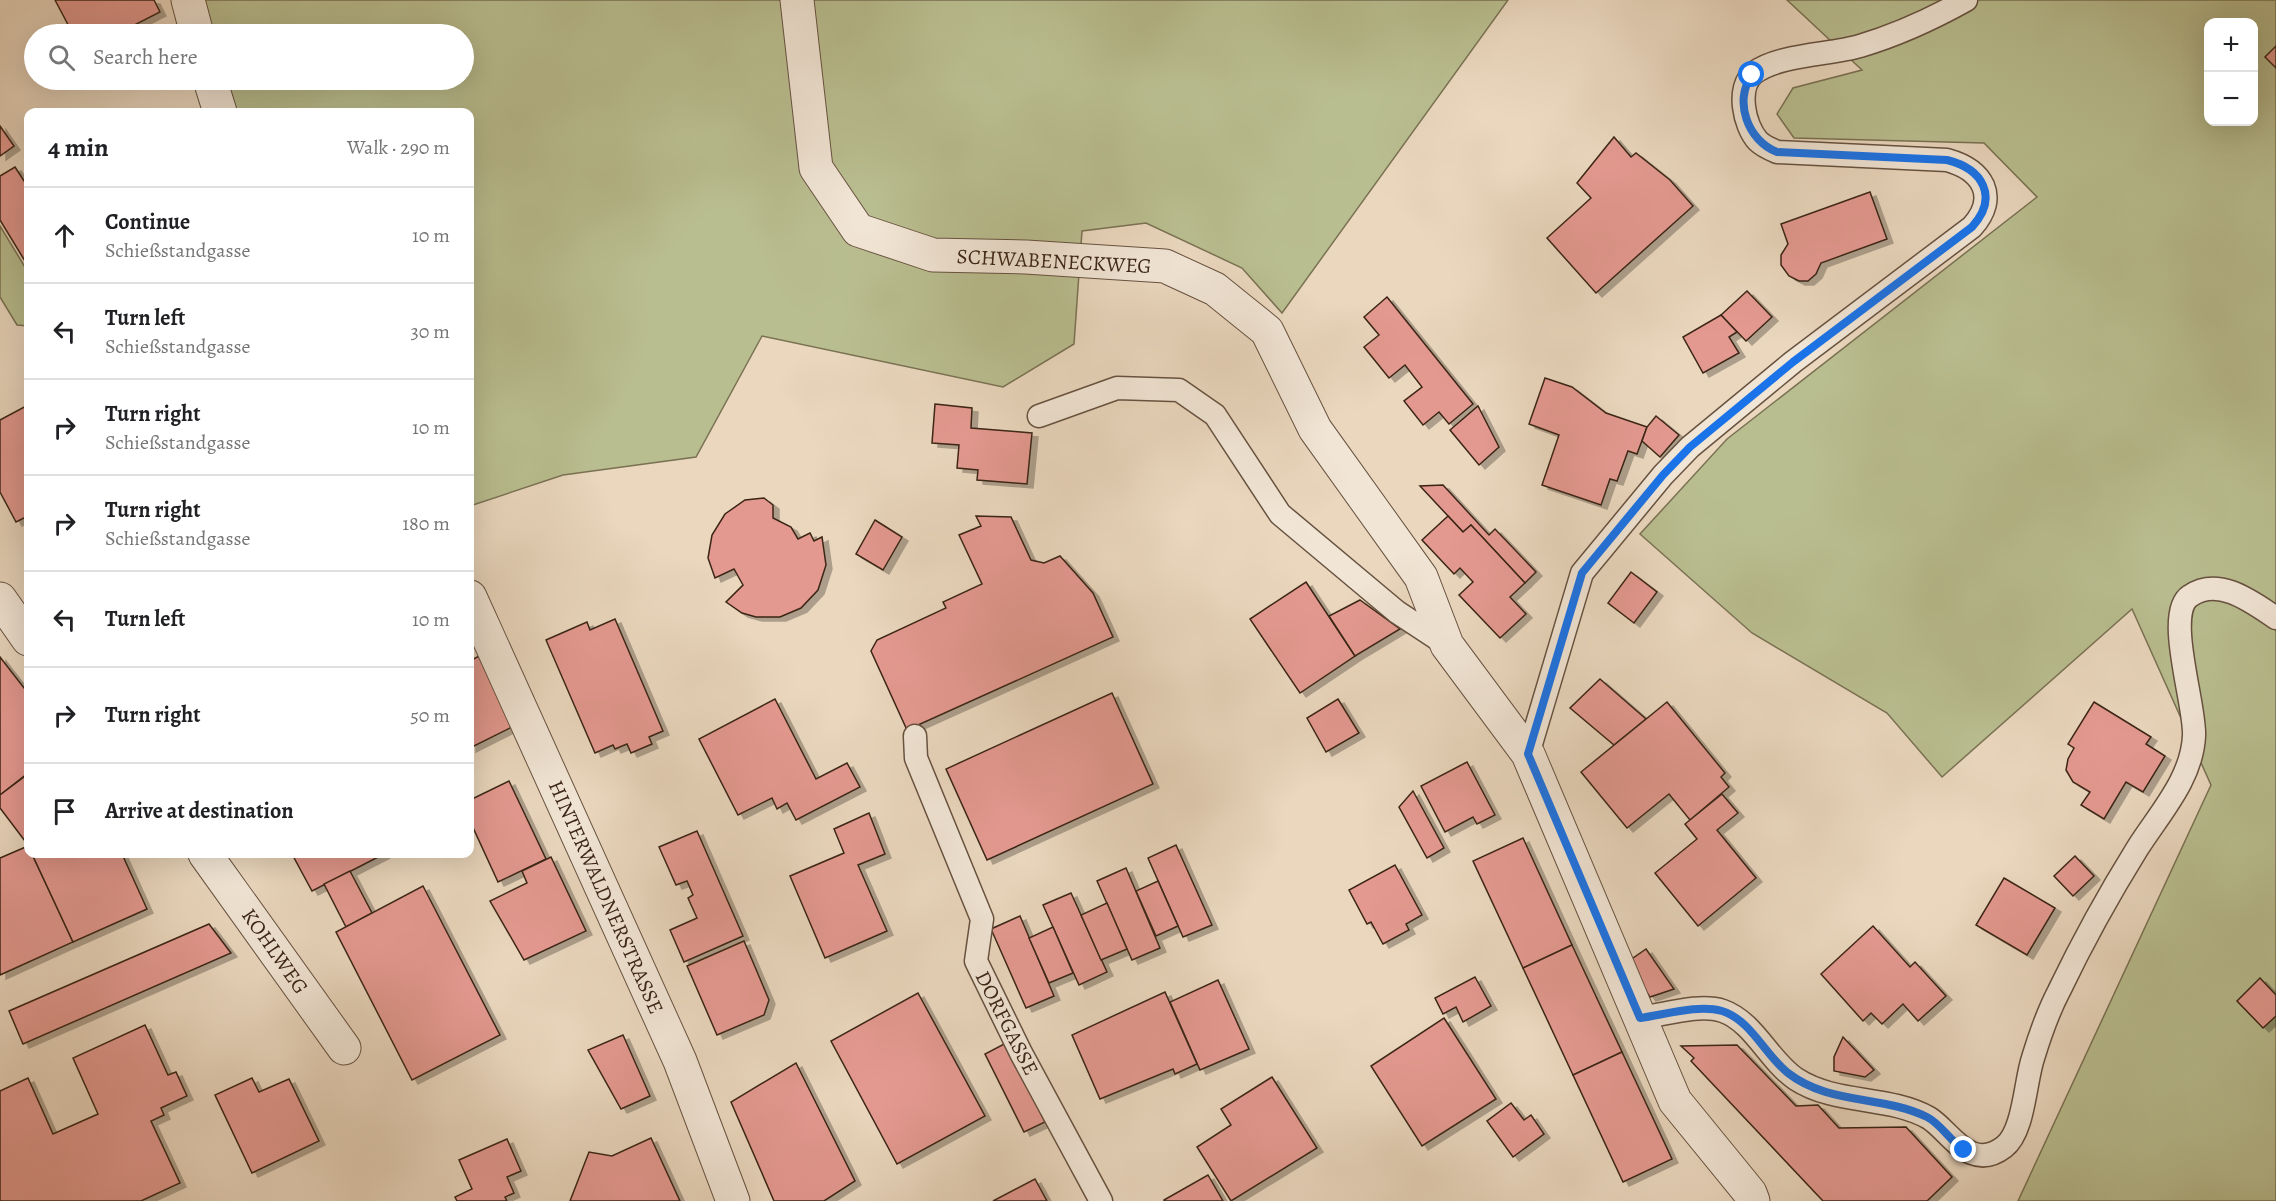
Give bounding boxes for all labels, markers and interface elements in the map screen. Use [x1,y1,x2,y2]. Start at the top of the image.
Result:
map controls [2204,18,2258,126]
button: + [2204,18,2258,72]
search box [24,24,474,90]
icon: search [45,41,78,74]
text: Search here [93,42,198,72]
route start [1738,61,1764,87]
button: − [2204,72,2258,126]
text: 4 min [48,130,109,165]
text: Walk · 290 m [347,134,450,161]
text: Continue [105,207,190,237]
icon: ahead [48,219,81,252]
text: 10 m [412,222,450,249]
text: Schießstandgasse [105,237,251,264]
street label: SCHWABENECKWEG [956,242,1152,280]
text: Turn left [105,303,185,333]
icon: left [48,315,81,348]
text: 30 m [410,318,450,345]
text: Schießstandgasse [105,333,251,360]
text: Turn right [105,399,201,429]
icon: right [48,411,81,444]
text: 10 m [412,414,450,441]
text: Schießstandgasse [105,429,251,456]
text: Turn right [105,495,201,525]
icon: right [48,507,81,540]
text: 180 m [402,510,450,537]
text: Schießstandgasse [105,525,251,552]
icon: left [48,603,81,636]
text: Turn left [105,604,185,634]
text: 10 m [412,606,450,633]
icon: right [48,699,81,732]
text: Turn right [105,700,201,730]
text: 50 m [410,702,450,729]
street label: HINTERWALDNERSTRASSE [542,776,670,1018]
icon: arrive [48,795,81,828]
text: Arrive at destination [105,796,294,826]
street label: KOHLWEG [235,903,315,999]
street label: DORFGASSE [969,966,1045,1080]
route end [1950,1136,1976,1162]

